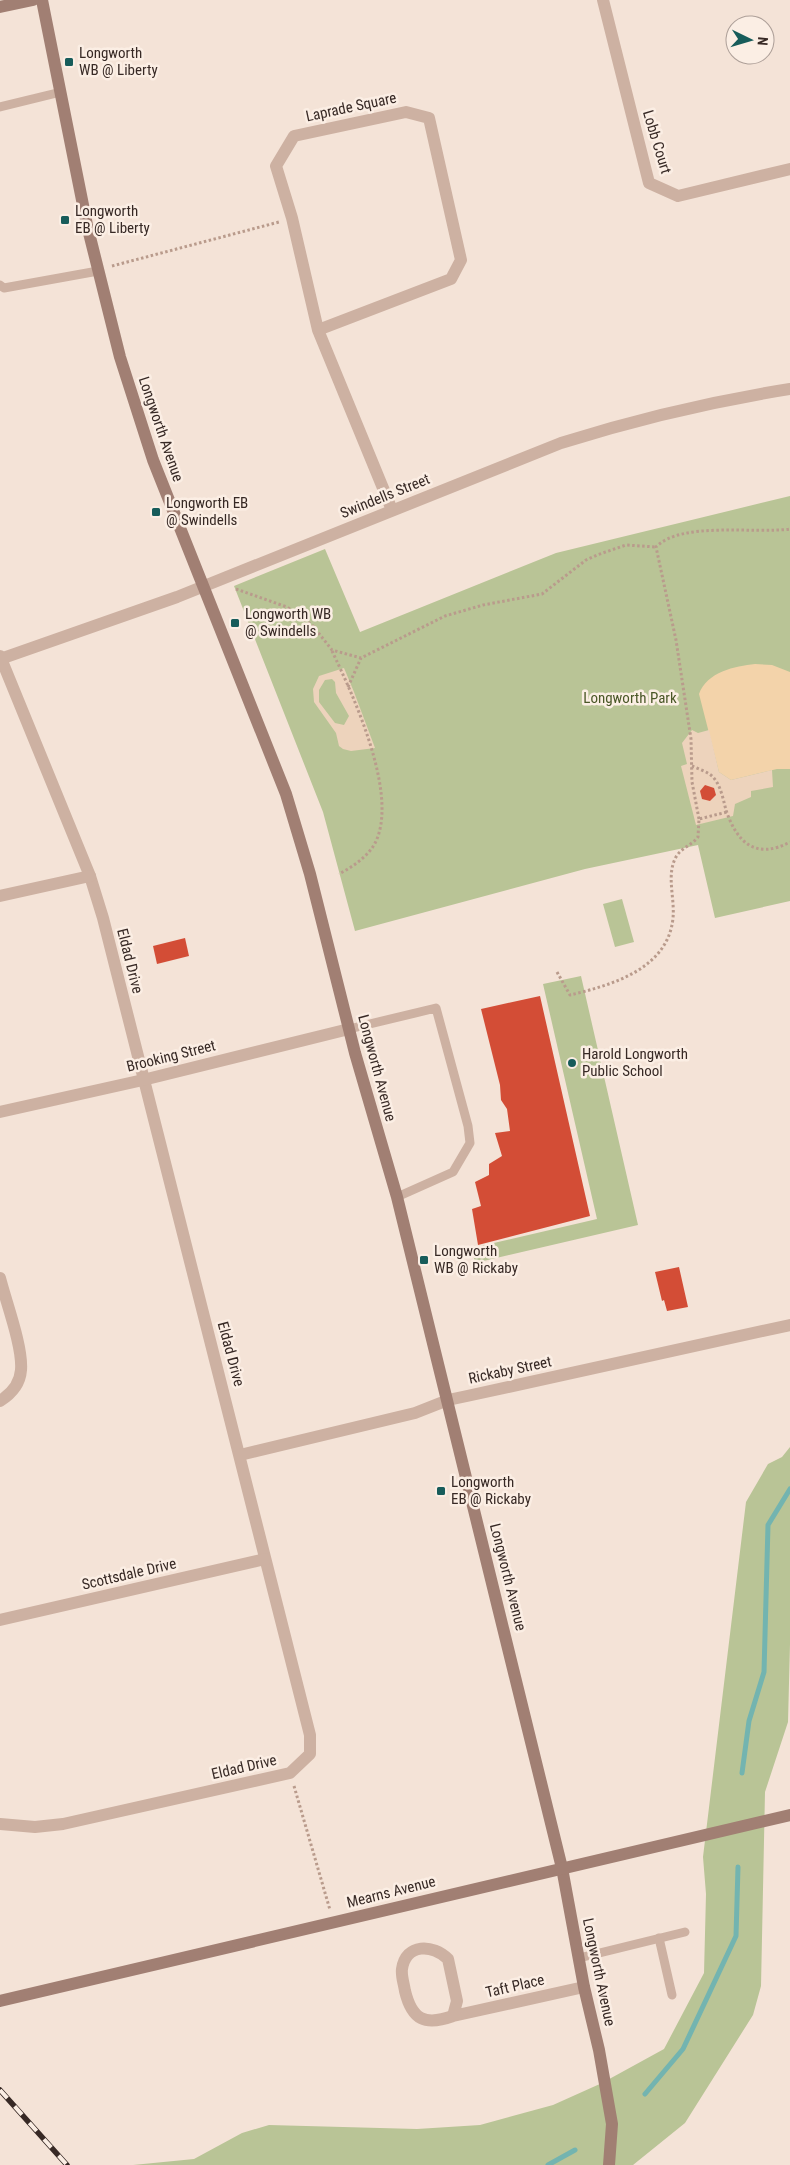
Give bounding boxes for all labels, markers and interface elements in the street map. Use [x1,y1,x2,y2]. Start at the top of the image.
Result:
north arrow [725,15,775,65]
text: N [755,36,771,46]
place label: Longworth WB @ Liberty [79,44,158,79]
marker: Longworth WB @ Liberty [63,56,75,68]
street label: Laprade Square [304,89,398,125]
street label: Lobb Court [639,108,675,176]
place label: Longworth EB @ Liberty [75,202,150,237]
marker: Longworth EB @ Liberty [59,214,71,226]
street label: Longworth Avenue [135,374,187,484]
street label: Swindells Street [338,470,432,522]
place label: Longworth EB @ Swindells [166,494,248,529]
marker: Longworth EB @ Swindells [150,506,162,518]
place label: Longworth WB @ Swindells [245,605,331,640]
marker: Longworth WB @ Swindells [229,617,241,629]
park label: Longworth Park [583,689,677,707]
street label: Eldad Drive [113,927,147,995]
street label: Longworth Avenue [354,1013,400,1123]
street label: Brooking Street [125,1036,217,1076]
place label: Harold Longworth Public School [582,1045,688,1080]
marker: Harold Longworth Public School [566,1057,578,1069]
place label: Longworth WB @ Rickaby [434,1242,518,1277]
marker: Longworth WB @ Rickaby [418,1254,430,1266]
street label: Eldad Drive [214,1320,248,1388]
street label: Rickaby Street [467,1352,553,1388]
place label: Longworth EB @ Rickaby [451,1473,531,1508]
marker: Longworth EB @ Rickaby [435,1485,447,1497]
street label: Longworth Avenue [486,1522,530,1632]
street label: Scottsdale Drive [80,1554,178,1594]
street label: Eldad Drive [210,1751,278,1783]
street label: Mearns Avenue [345,1872,437,1912]
street label: Longworth Avenue [579,1916,619,2028]
street label: Taft Place [484,1971,546,2001]

